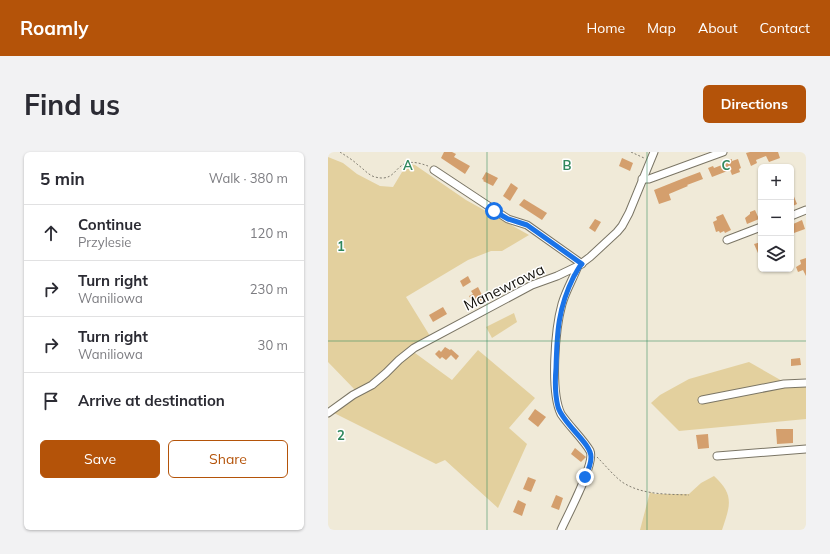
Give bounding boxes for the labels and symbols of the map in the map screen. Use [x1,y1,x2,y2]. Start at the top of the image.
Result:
text: A [403,157,413,173]
text: B [563,157,572,173]
text: C [722,157,731,173]
route start [485,202,503,220]
text: 1 [337,238,345,254]
street label: Manewrowa [461,259,547,315]
text: 2 [337,427,345,443]
route end [576,468,594,486]

